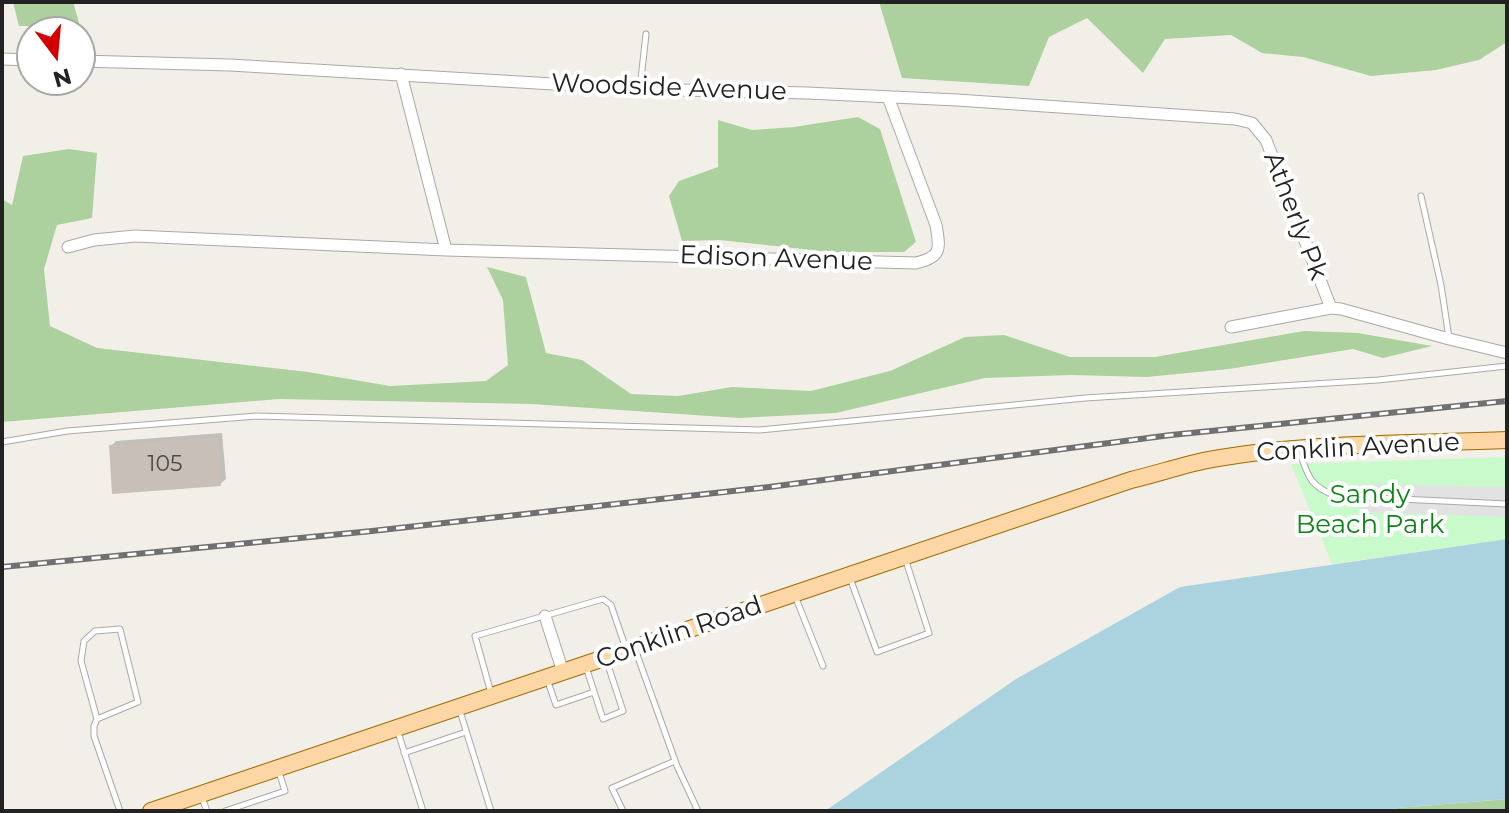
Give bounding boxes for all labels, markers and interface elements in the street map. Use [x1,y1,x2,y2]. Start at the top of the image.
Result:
north arrow [16,16,96,96]
text: N [50,62,74,93]
street label: Woodside Avenue [551,68,787,108]
street label: Atherly Pk [1256,148,1334,284]
street label: Edison Avenue [679,240,873,278]
street label: Conklin Avenue [1255,427,1461,469]
house number: 105 [148,452,182,478]
park label: Sandy Beach Park [1296,479,1444,540]
street label: Conklin Road [592,590,766,676]

